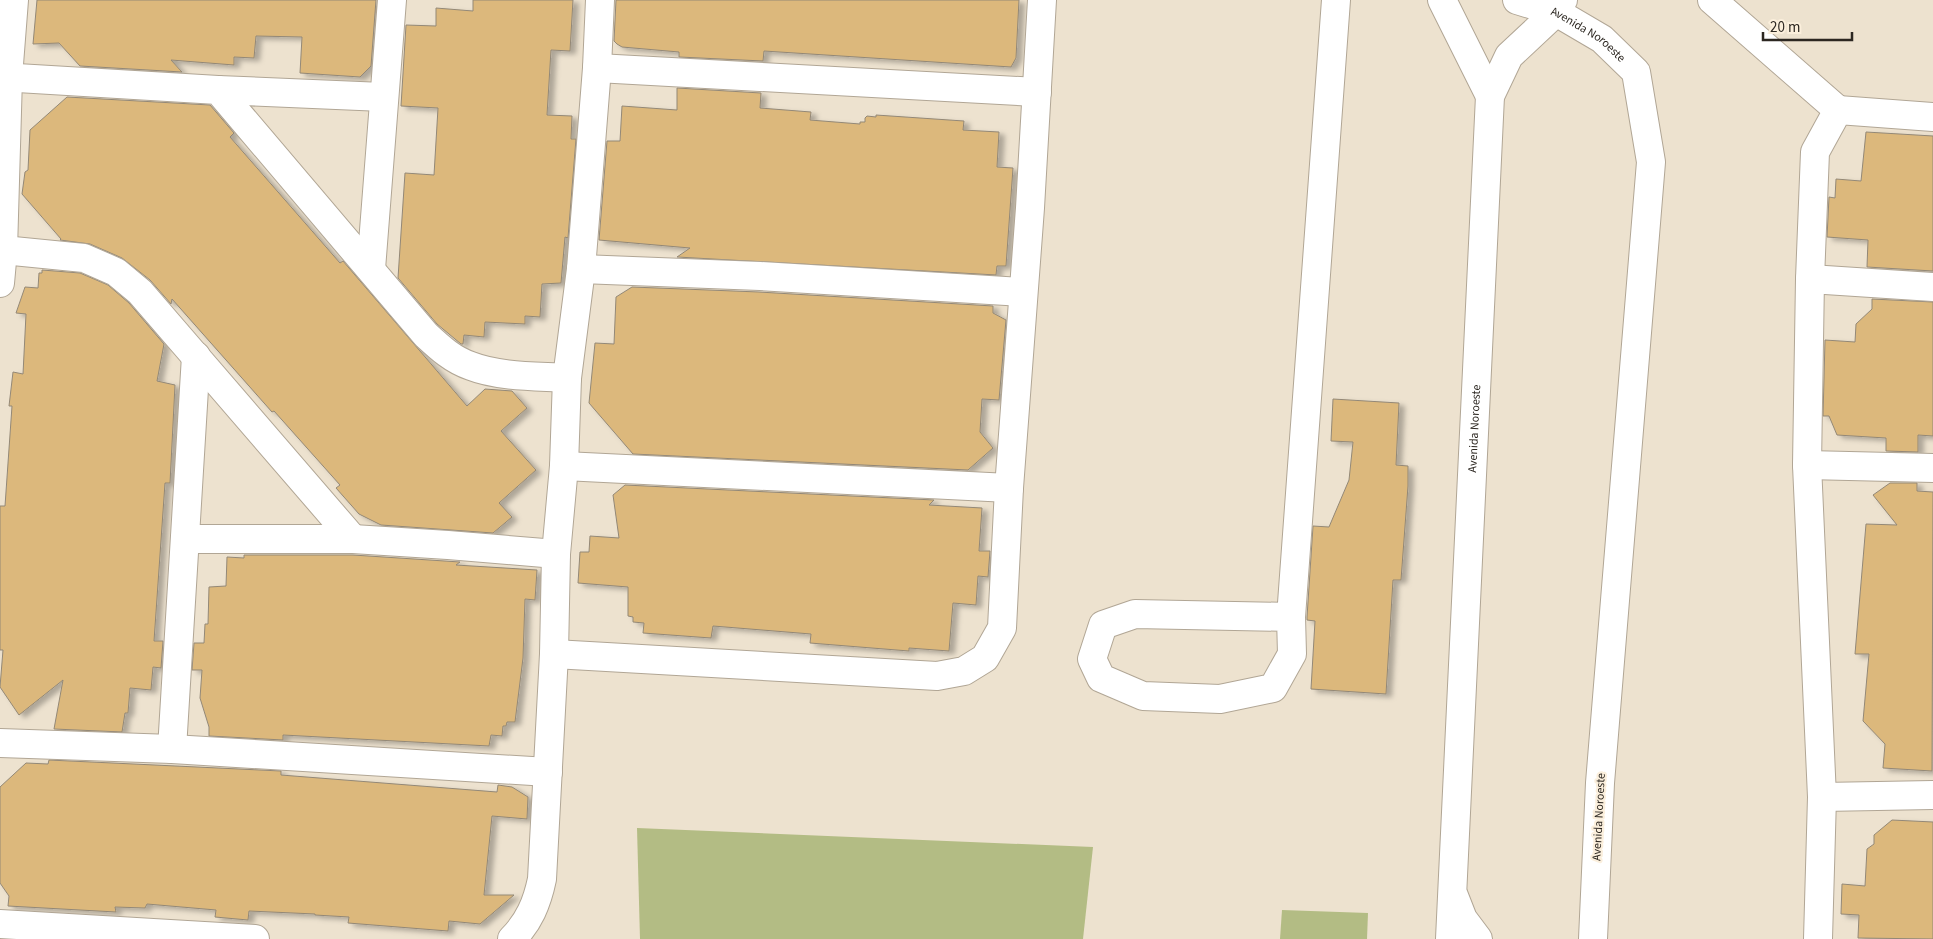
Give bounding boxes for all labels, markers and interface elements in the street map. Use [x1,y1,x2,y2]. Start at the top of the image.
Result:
street label: Avenida Noroeste [1549,2,1629,66]
scale bar [1763,10,1852,42]
text: 20 m [1770,17,1800,38]
street label: Avenida Noroeste [1464,384,1485,473]
street label: Avenida Noroeste [1588,773,1610,861]

